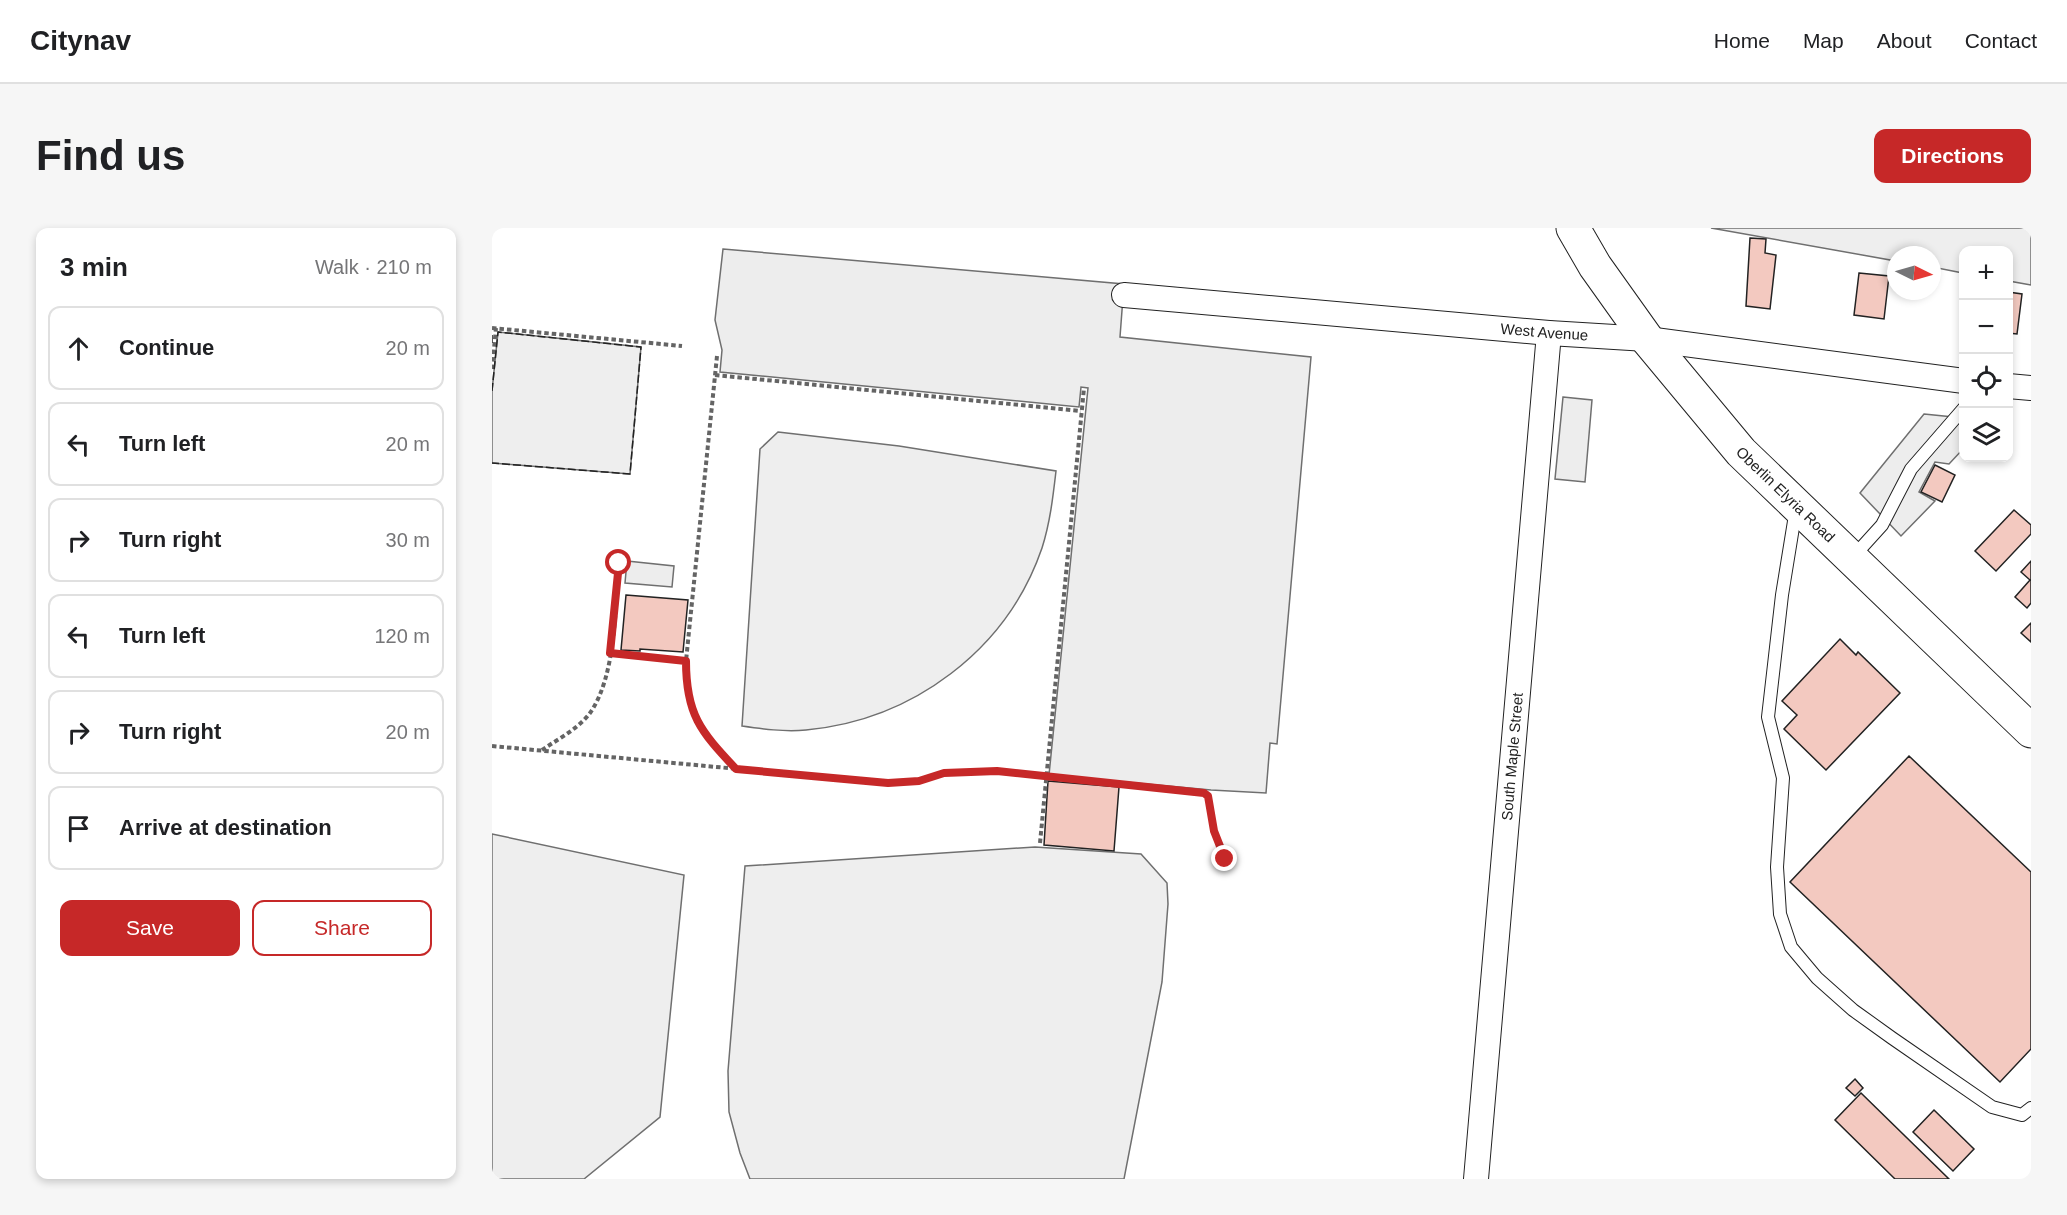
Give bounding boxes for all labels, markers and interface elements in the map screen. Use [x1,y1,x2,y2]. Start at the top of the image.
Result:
text: Citynav [30,25,131,56]
text: Home [1714,29,1770,52]
text: Map [1803,29,1844,52]
text: About [1877,29,1932,52]
text: Contact [1965,29,2037,52]
button: Directions [1874,129,2031,183]
text: Find us [36,132,185,179]
north arrow [1887,246,1941,300]
map controls [1959,246,2013,462]
button: + [1959,246,2013,300]
text: 3 min [60,252,128,282]
text: Walk · 210 m [315,256,432,278]
button: − [1959,300,2013,354]
street label: West Avenue [1500,320,1589,343]
icon: ahead [62,332,95,365]
text: Continue [119,335,214,360]
text: 20 m [386,337,430,359]
button: locate [1959,354,2013,408]
button: layers [1959,408,2013,462]
icon: left [62,428,95,461]
text: Turn left [119,431,205,456]
text: 20 m [386,433,430,455]
street label: Oberlin Elyria Road [1733,443,1838,546]
icon: right [62,524,95,557]
text: Turn right [119,527,221,552]
text: 30 m [386,529,430,551]
route start [605,549,631,575]
icon: left [62,620,95,653]
text: Turn left [119,623,205,648]
text: 120 m [374,625,430,647]
street label: South Maple Street [1498,691,1526,821]
icon: right [62,716,95,749]
text: Turn right [119,719,221,744]
text: 20 m [386,721,430,743]
icon: arrive [62,812,95,845]
text: Arrive at destination [119,815,332,840]
route end [1211,845,1237,871]
button: Save [60,900,240,956]
button: Share [252,900,432,956]

